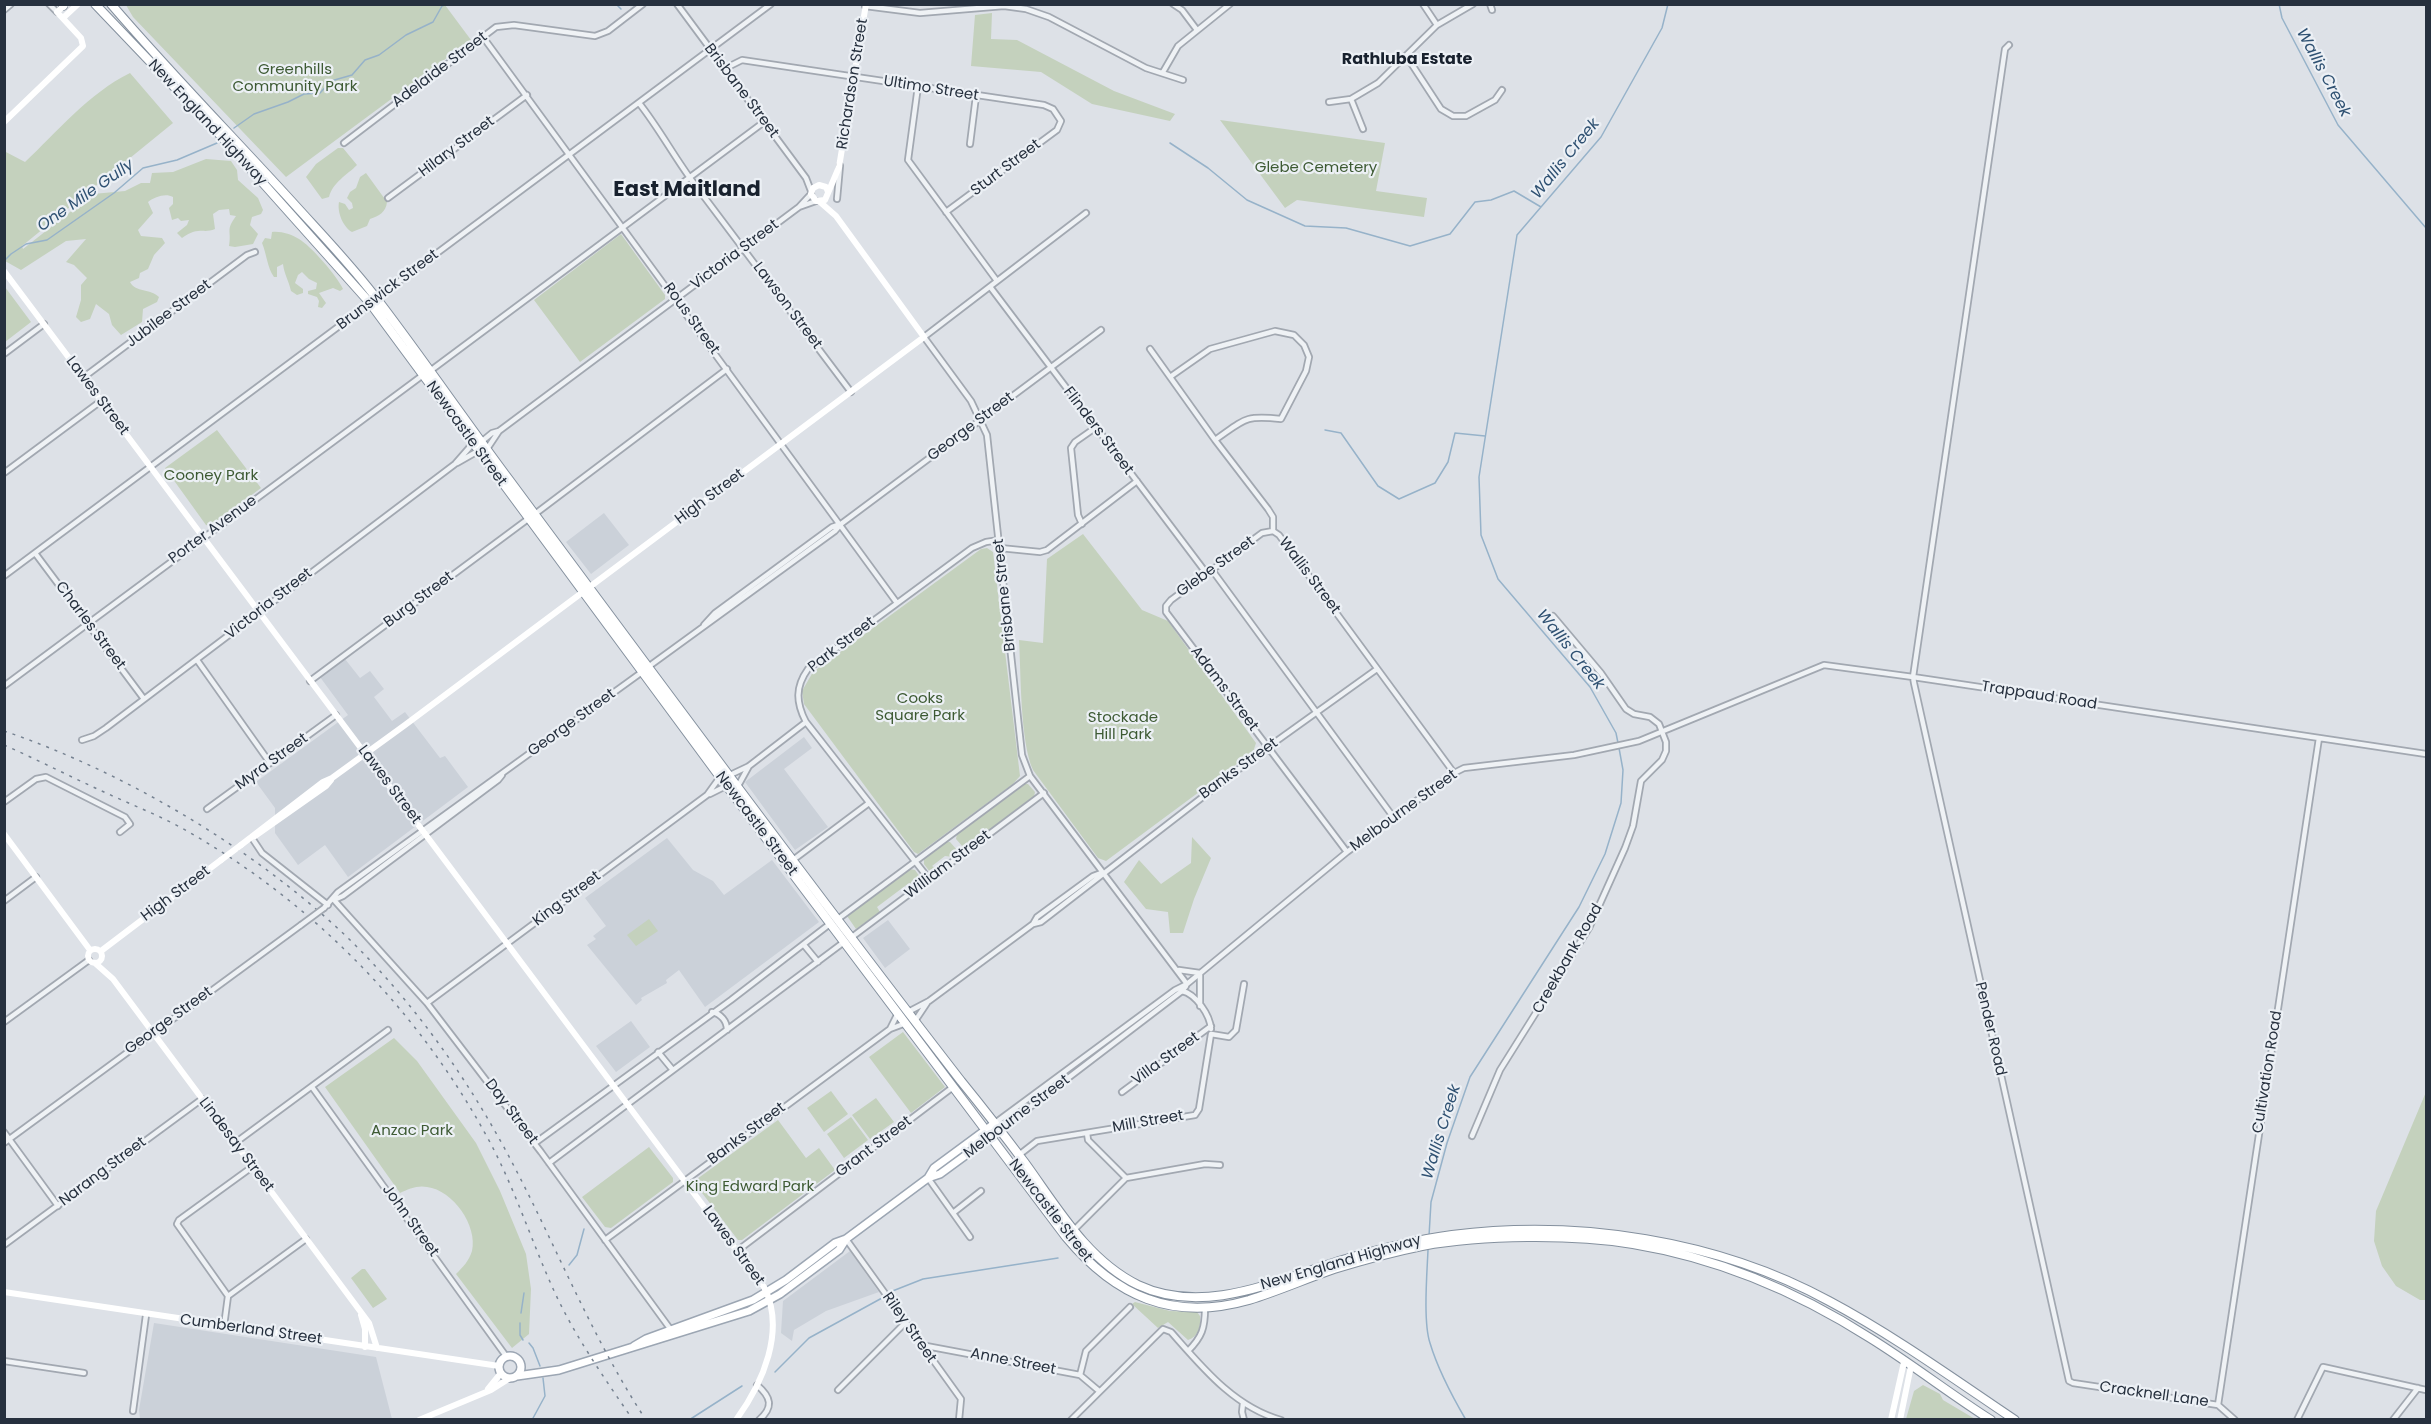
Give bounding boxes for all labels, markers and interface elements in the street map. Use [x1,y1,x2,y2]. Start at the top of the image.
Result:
street label: Richardson Street [834,17,872,151]
water label: Wallis Creek [2292,25,2354,121]
street label: Adelaide Street [389,28,491,112]
street label: Brisbane Street [700,40,782,142]
district label: Rathluba Estate [1342,50,1472,70]
street label: New England Highway [144,56,270,190]
park label: Greenhills Community Park [232,61,358,96]
street label: Ultimo Street [882,73,980,105]
street label: Hilary Street [416,113,498,181]
water label: Wallis Creek [1528,115,1604,203]
street label: Sturt Street [968,136,1044,200]
water label: One Mile Gully [34,156,138,236]
park label: Glebe Cemetery [1255,159,1377,177]
district label: East Maitland [613,178,761,204]
street label: Victoria Street [688,216,782,294]
street label: Brunswick Street [334,246,442,334]
street label: Lawson Street [749,259,825,353]
street label: Jubilee Street [123,276,215,352]
street label: Rous Street [659,280,723,358]
street label: Lawes Street [62,353,132,439]
street label: Newcastle Street [422,378,510,490]
street label: Flinders Street [1059,384,1137,478]
street label: George Street [924,389,1018,465]
street label: High Street [672,465,748,529]
park label: Cooney Park [164,467,258,485]
street label: Porter Avenue [165,492,261,568]
street label: Glebe Street [1173,533,1259,601]
street label: Wallis Street [1274,534,1344,618]
street label: Brisbane Street [990,538,1020,652]
street label: Victoria Street [222,564,316,644]
street label: Burg Street [381,568,457,632]
street label: Charles Street [51,578,129,674]
water label: Wallis Creek [1532,606,1608,694]
street label: Park Street [805,613,879,677]
street label: Adams Street [1186,643,1262,735]
street label: Trappaud Road [1980,678,2098,714]
street label: George Street [525,685,619,761]
park label: Cooks Square Park [875,690,965,725]
park label: Stockade Hill Park [1088,709,1158,744]
street label: Myra Street [232,730,312,794]
street label: Banks Street [1196,735,1282,803]
street label: Lawes Street [354,742,424,828]
street label: Melbourne Street [1347,766,1461,856]
street label: Newcastle Street [711,768,801,880]
street label: William Street [901,827,995,903]
street label: High Street [138,862,214,926]
street label: King Street [530,868,604,930]
street label: Creekbank Road [1529,901,1607,1017]
street label: Pender Road [1970,980,2010,1078]
street label: George Street [122,983,216,1059]
street label: Cultivation Road [2249,1009,2287,1135]
street label: Villa Street [1129,1028,1203,1090]
street label: Melbourne Street [961,1071,1073,1163]
street label: Day Street [481,1076,541,1148]
water label: Wallis Creek [1419,1082,1465,1182]
street label: Lindesay Street [195,1094,277,1196]
street label: Banks Street [705,1099,789,1169]
street label: Mill Street [1111,1107,1185,1137]
street label: Grant Street [832,1113,916,1181]
park label: Anzac Park [371,1122,453,1140]
street label: Narang Street [56,1133,150,1211]
street label: Newcastle Street [1004,1156,1096,1266]
park label: King Edward Park [686,1178,814,1196]
street label: John Street [378,1181,442,1261]
street label: Lawes Street [698,1203,768,1289]
street label: New England Highway [1259,1231,1423,1295]
street label: Riley Street [878,1289,940,1367]
street label: Cumberland Street [179,1311,323,1349]
street label: Anne Street [969,1345,1057,1379]
street label: Cracknell Lane [2098,1378,2210,1412]

